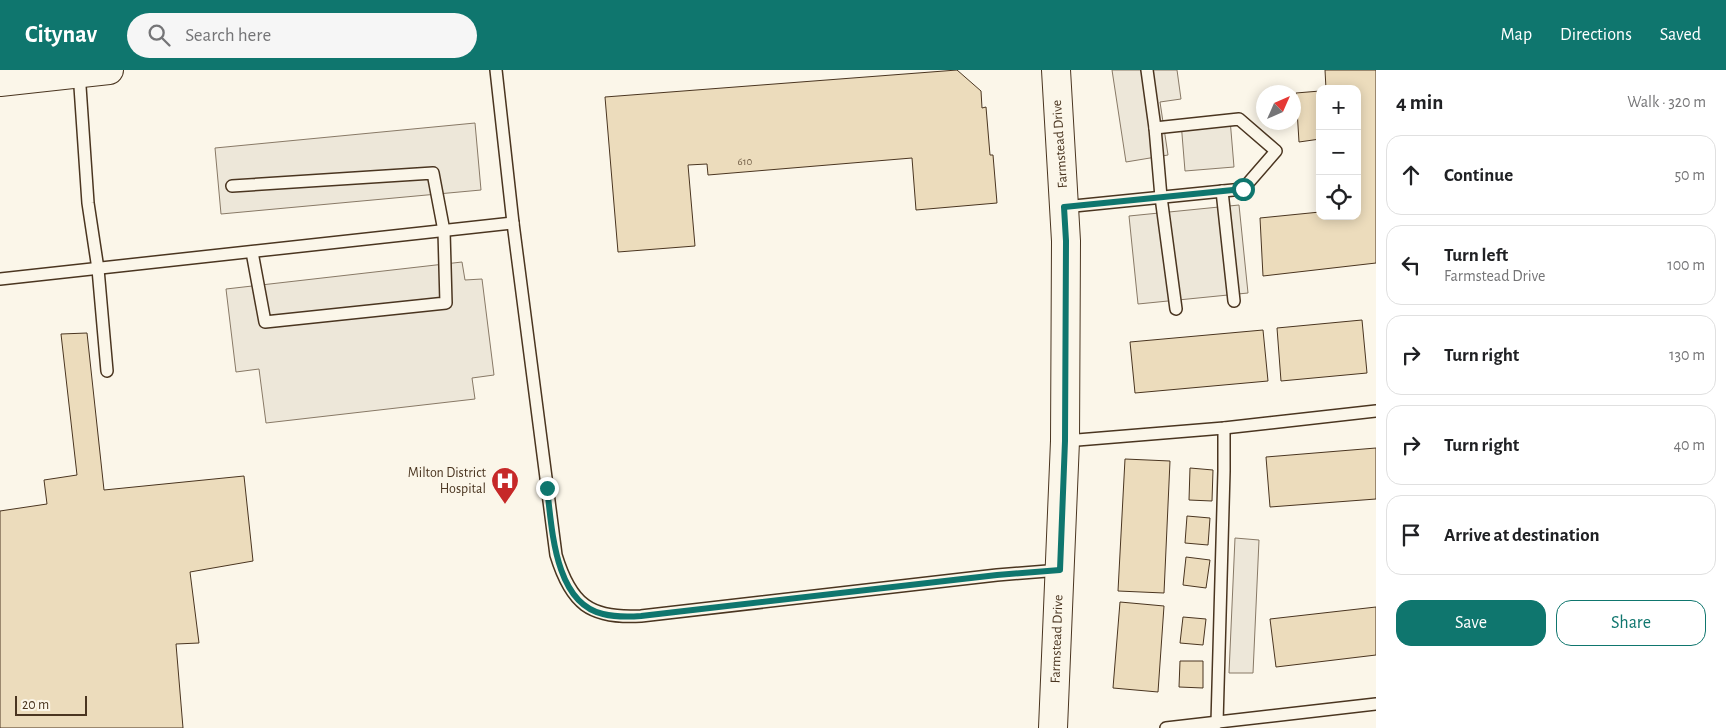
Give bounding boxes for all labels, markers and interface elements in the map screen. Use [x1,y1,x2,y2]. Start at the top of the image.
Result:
search box [127,13,477,58]
icon: search [145,21,173,49]
text: Citynav [25,23,97,47]
text: Search here [185,26,271,45]
text: Map [1501,26,1532,44]
text: Directions [1560,26,1632,44]
text: Saved [1660,26,1701,44]
north arrow [1256,85,1301,130]
map controls [1316,85,1361,220]
button: + [1316,85,1361,130]
text: 4 min [1396,92,1443,113]
text: Walk · 320 m [1627,94,1706,110]
street label: Farmstead Drive [1050,99,1070,189]
button: − [1316,130,1361,175]
house number: 610 [738,156,753,167]
icon: ahead [1397,161,1425,189]
text: Continue [1444,166,1513,185]
text: 50 m [1674,167,1705,183]
button: locate [1316,175,1361,220]
route start [1232,178,1255,201]
text: Turn left [1444,246,1508,265]
icon: left [1397,251,1425,279]
text: 100 m [1667,257,1705,273]
text: Farmstead Drive [1444,268,1545,284]
icon: right [1397,341,1425,369]
text: Turn right [1444,346,1519,365]
text: 130 m [1669,347,1705,363]
icon: right [1397,431,1425,459]
text: Turn right [1444,436,1519,455]
text: 40 m [1673,437,1705,453]
place label: Milton District Hospital [408,466,487,496]
hospital icon: Milton District Hospital [490,466,520,505]
route end [536,477,559,500]
icon: arrive [1397,521,1425,549]
text: Arrive at destination [1444,526,1600,545]
street label: Farmstead Drive [1048,594,1066,684]
button: Save [1396,600,1546,646]
button: Share [1556,600,1706,646]
scale bar [15,693,88,716]
text: 20 m [22,698,49,712]

